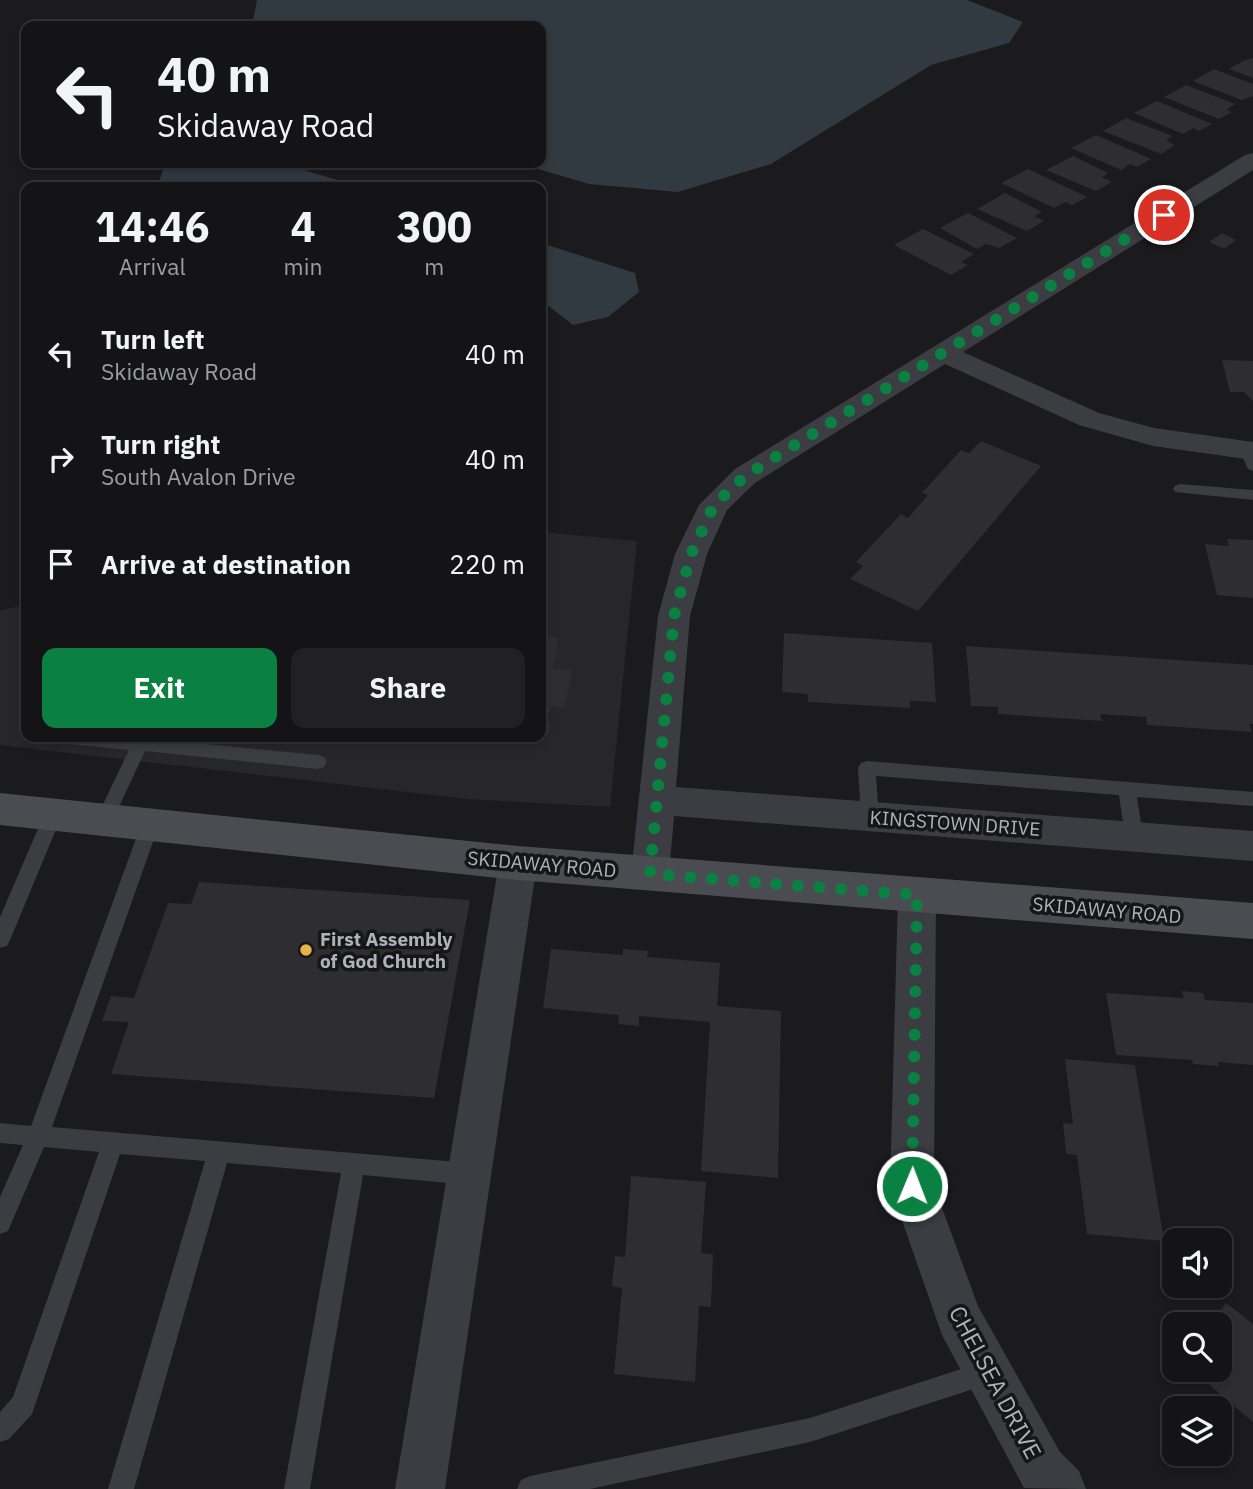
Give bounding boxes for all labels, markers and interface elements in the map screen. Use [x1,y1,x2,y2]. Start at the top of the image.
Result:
text: 40 m [157,42,271,105]
icon: left [42,49,133,140]
text: Skidaway Road [157,104,374,146]
pin [1134,185,1194,245]
icon: arrive [1145,196,1183,234]
text: 14:46 [95,199,210,254]
text: 4 [290,199,316,254]
text: 300 [396,199,472,254]
text: Arrival [119,251,186,281]
text: min [284,251,322,281]
text: m [424,251,444,281]
text: Turn left [101,322,204,356]
icon: left [42,335,80,373]
text: 40 m [465,337,525,371]
text: Skidaway Road [101,356,257,386]
text: Turn right [101,427,220,461]
icon: right [42,440,80,478]
text: 40 m [465,442,525,476]
text: South Avalon Drive [101,461,296,491]
icon: arrive [42,545,80,583]
text: Arrive at destination [101,547,351,581]
text: 220 m [449,547,525,581]
button: Exit [42,648,277,728]
button: Share [291,648,525,728]
street label: KINGSTOWN DRIVE [869,805,1041,841]
street label: SKIDAWAY ROAD [467,846,617,882]
street label: SKIDAWAY ROAD [1032,892,1182,928]
place label: First Assembly of God Church [320,927,453,973]
marker: First Assembly of God Church [298,942,314,958]
position arrow [875,1149,949,1223]
map controls [1162,1228,1232,1466]
button: sound [1162,1228,1232,1298]
street label: CHELSEA DRIVE [943,1300,1049,1464]
button: search [1162,1312,1232,1382]
button: layers [1162,1396,1232,1466]

